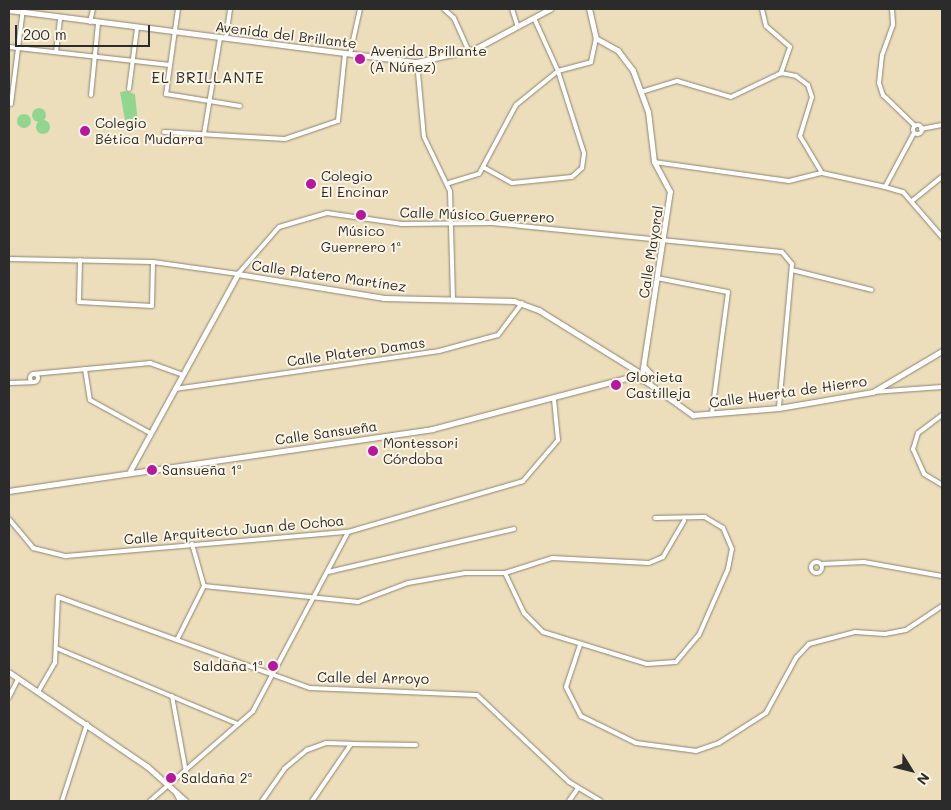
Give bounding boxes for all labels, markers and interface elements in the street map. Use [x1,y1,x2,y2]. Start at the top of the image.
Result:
scale bar [18,15,152,47]
street label: Avenida del Brillante [214,18,358,52]
text: 200 m [23,24,67,44]
place label: Avenida Brillante (A Núñez) [370,43,487,75]
marker: Avenida Brillante (A Núñez) [354,53,366,65]
district label: EL BRILLANTE [150,69,266,87]
place label: Colegio Bética Mudarra [95,115,203,148]
marker: Colegio Bética Mudarra [79,125,91,137]
place label: Colegio El Encinar [321,168,389,200]
marker: Colegio El Encinar [305,178,317,190]
street label: Calle Músico Guerrero [399,204,555,226]
street label: Calle Mayoral [635,204,667,300]
marker: Músico Guerrero 1ª [355,209,367,221]
place label: Músico Guerrero 1ª [321,223,401,256]
street label: Calle Platero Martínez [251,257,407,295]
street label: Calle Platero Damas [286,334,426,370]
place label: Glorieta Castilleja [626,369,691,402]
street label: Calle Huerta de Hierro [708,373,868,411]
marker: Glorieta Castilleja [610,379,622,391]
street label: Calle Sansueña [274,418,378,448]
place label: Montessori Córdoba [383,435,458,468]
marker: Montessori Córdoba [367,445,379,457]
place label: Sansueña 1ª [162,462,242,478]
marker: Sansueña 1ª [146,464,158,476]
street label: Calle Arquitecto Juan de Ochoa [123,512,345,548]
place label: Saldaña 1ª [193,658,263,674]
marker: Saldaña 1ª [267,660,279,672]
street label: Calle del Arroyo [317,669,429,687]
north arrow [886,745,936,795]
text: N [913,769,934,789]
place label: Saldaña 2ª [181,770,252,786]
marker: Saldaña 2ª [165,772,177,784]

